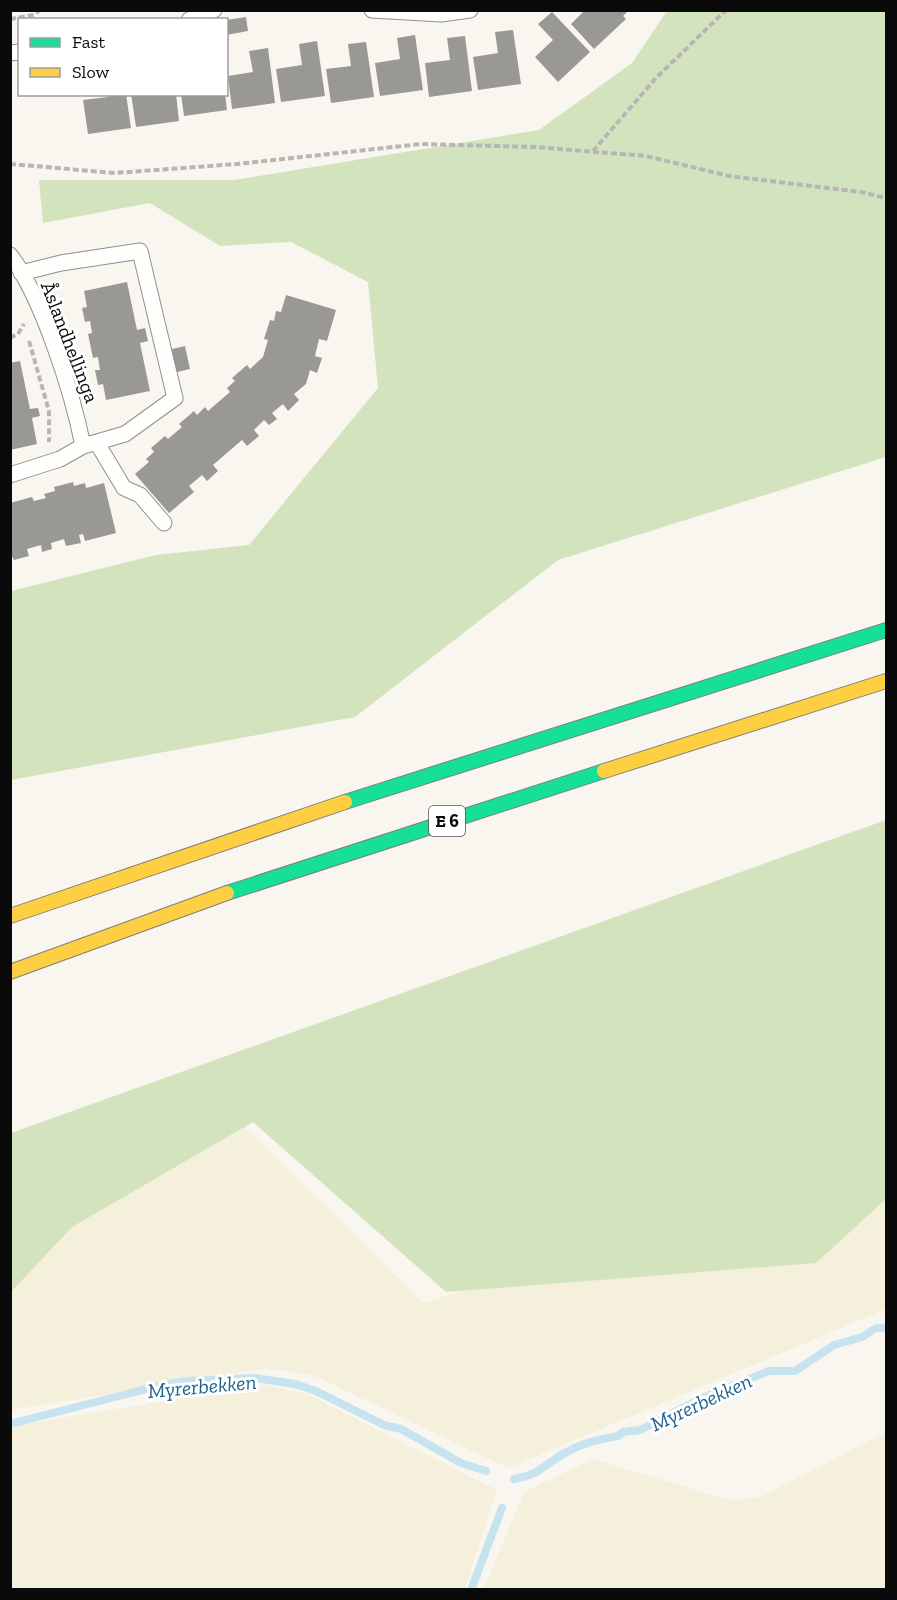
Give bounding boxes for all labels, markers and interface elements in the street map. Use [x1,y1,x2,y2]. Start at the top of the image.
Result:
legend [18,18,228,96]
text: Fast [72,31,105,53]
text: Slow [72,61,109,83]
street label: Åslandhellinga [36,278,104,406]
road number: E 6 [429,806,465,836]
water label: Myrerbekken [646,1368,756,1436]
water label: Myrerbekken [147,1369,257,1403]

